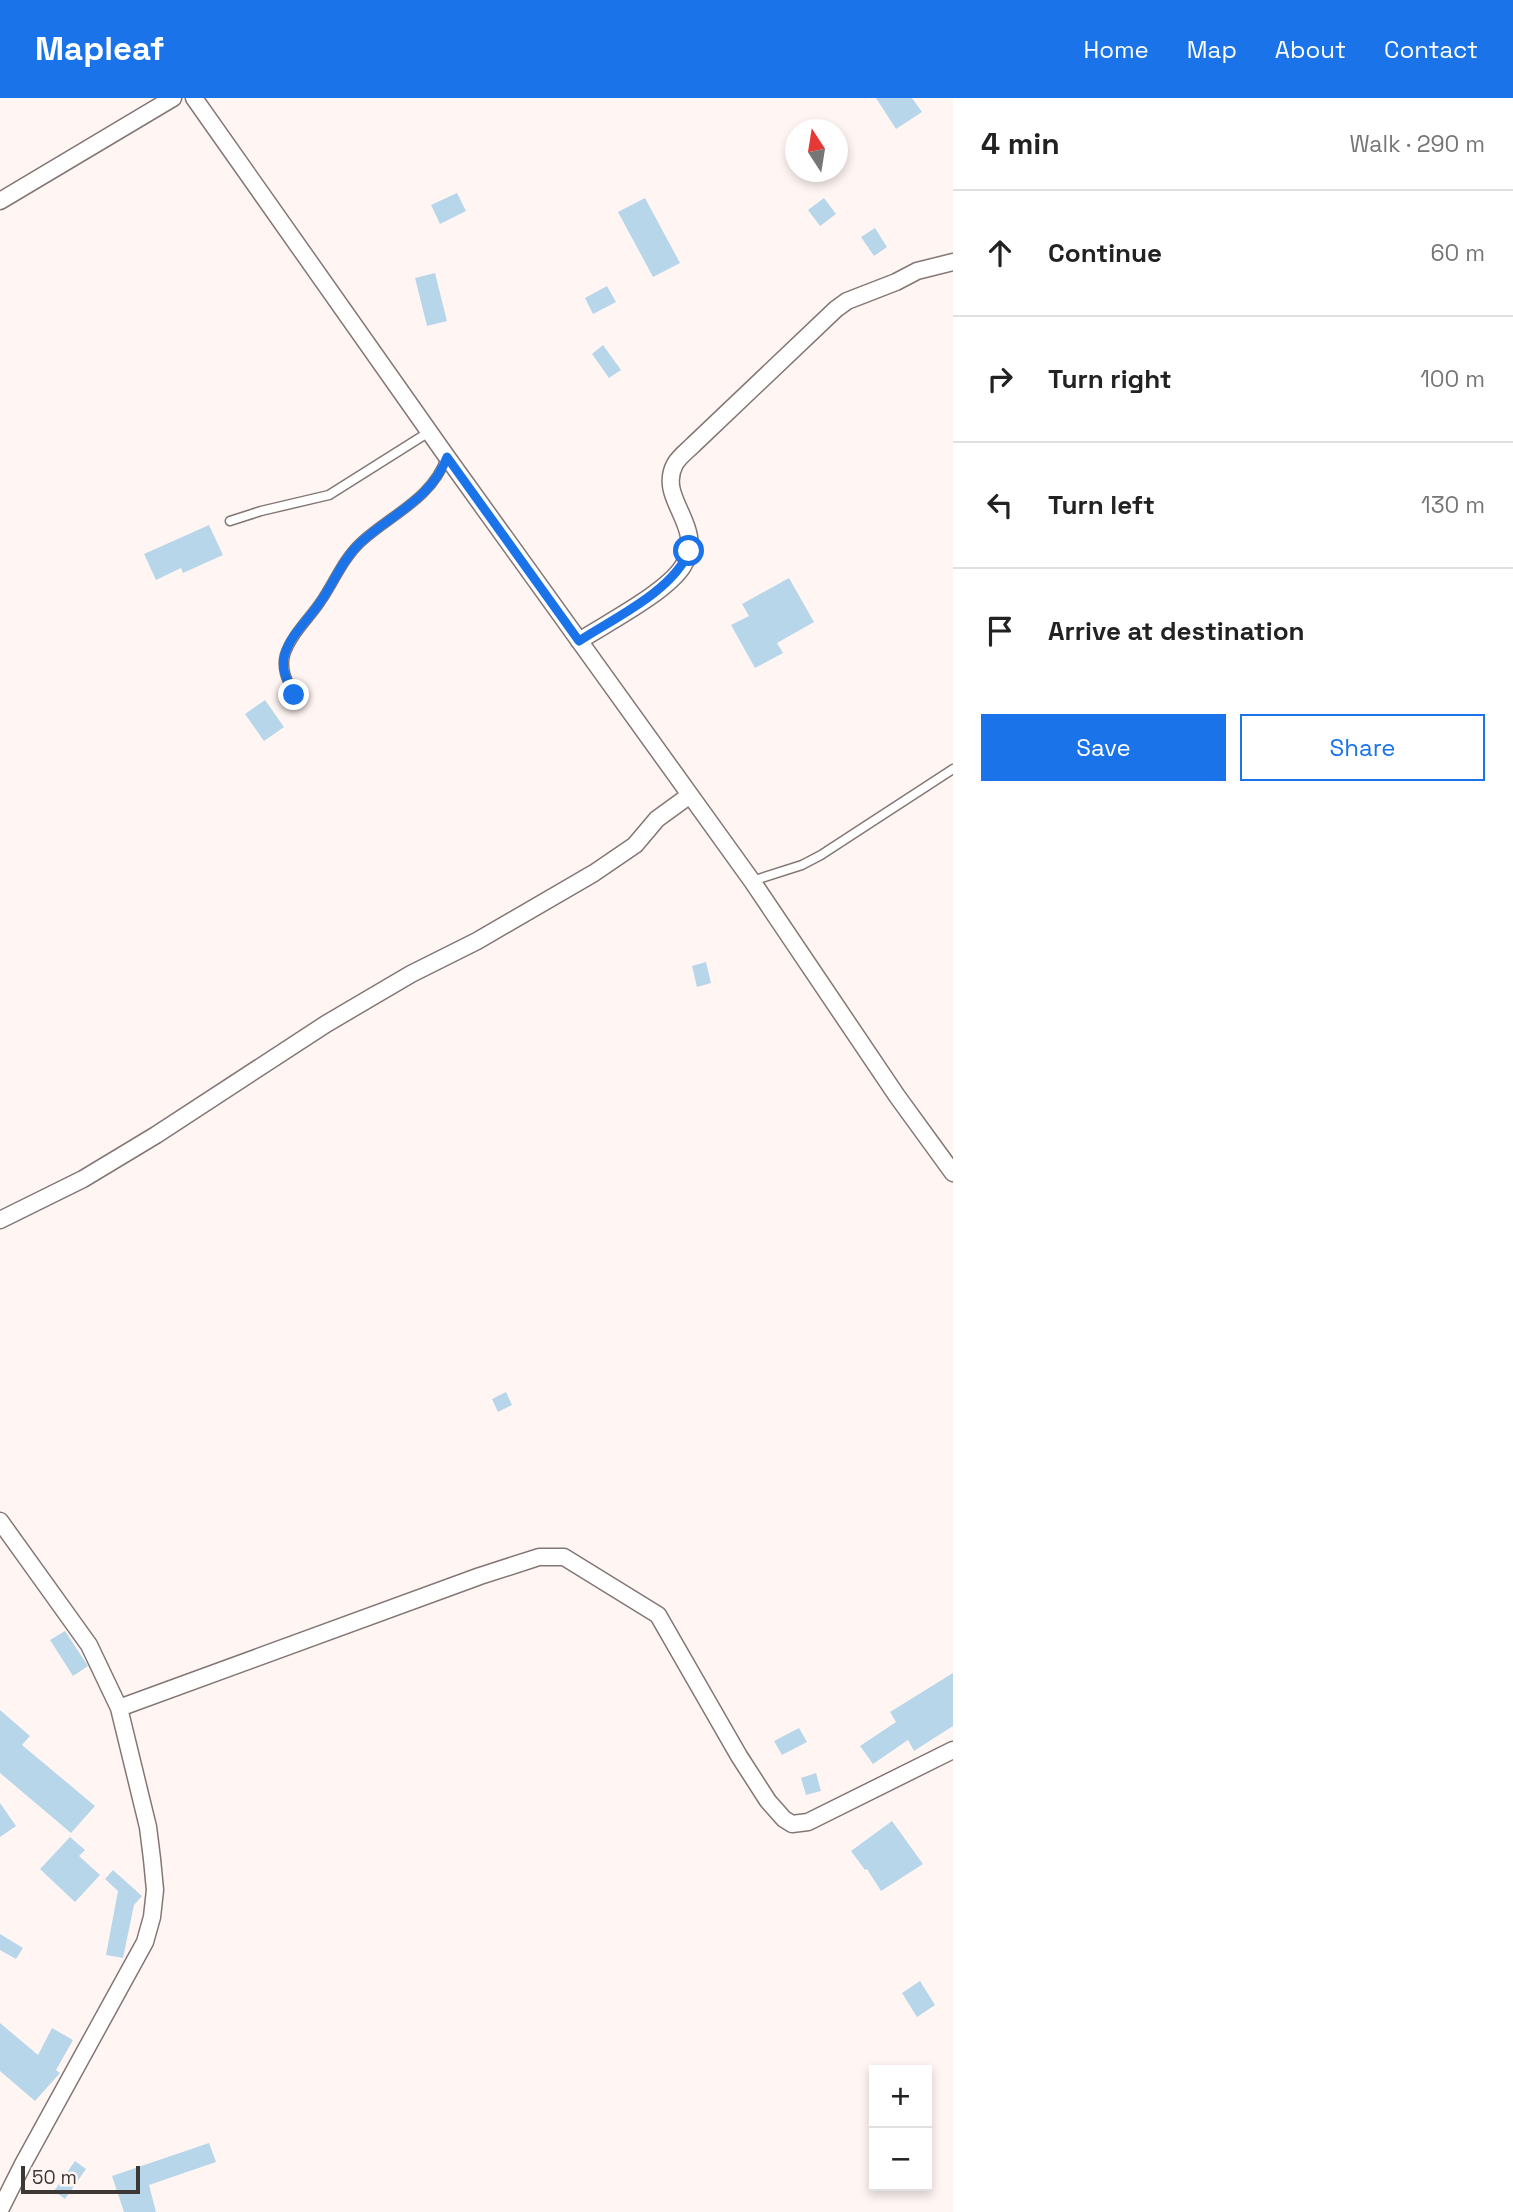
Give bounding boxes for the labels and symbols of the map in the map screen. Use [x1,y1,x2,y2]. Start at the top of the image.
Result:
north arrow [785,119,848,182]
route start [673,535,704,566]
route end [278,679,309,710]
scale bar [21,2163,140,2195]

